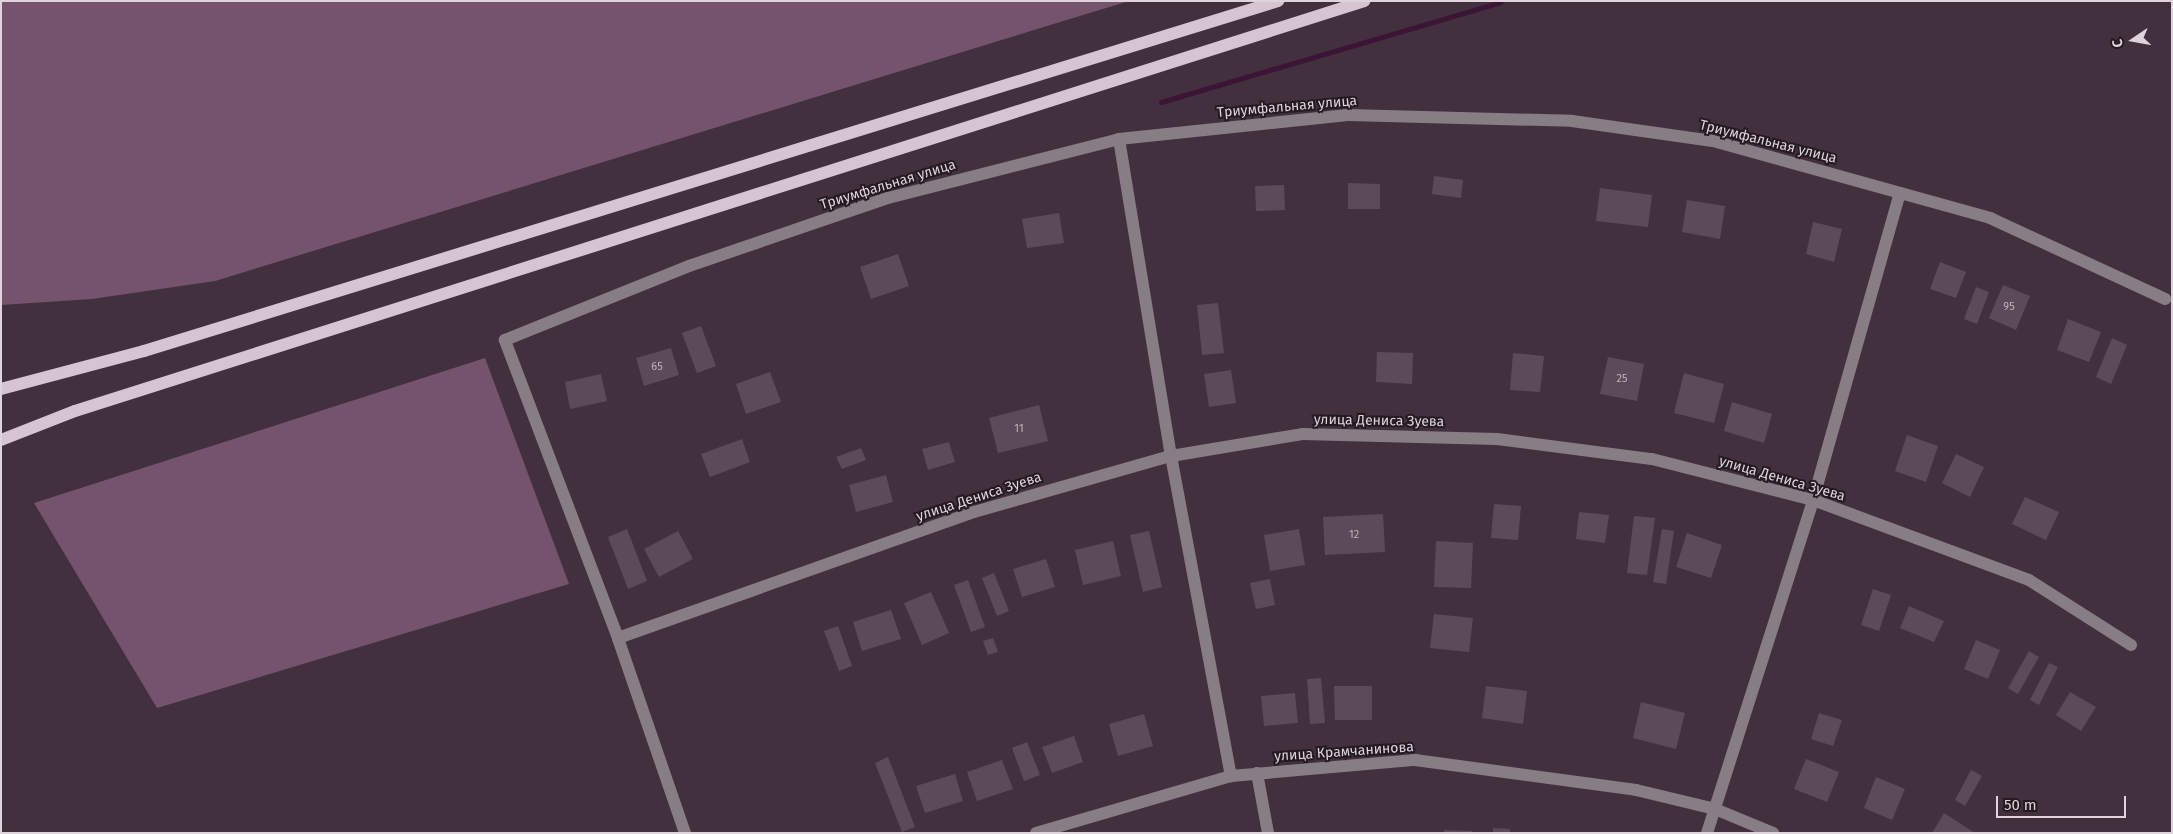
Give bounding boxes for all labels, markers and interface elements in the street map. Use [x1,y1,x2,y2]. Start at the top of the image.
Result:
north arrow [2108,15,2158,65]
text: С [2109,38,2127,49]
street label: Триумфальная улица [1216,92,1358,122]
street label: Триумфальная улица [1698,117,1838,167]
street label: Триумфальная улица [818,156,958,214]
house number: 95 [2003,300,2015,314]
house number: 65 [651,360,663,374]
house number: 25 [1617,372,1627,386]
street label: улица Дениса Зуева [1314,411,1444,431]
house number: 11 [1014,422,1024,436]
street label: улица Дениса Зуева [1717,453,1847,505]
street label: улица Дениса Зуева [914,469,1044,525]
house number: 12 [1349,528,1359,542]
street label: улица Крамчанинова [1274,739,1414,765]
scale bar [1998,786,2128,818]
text: 50 m [2004,796,2037,814]

